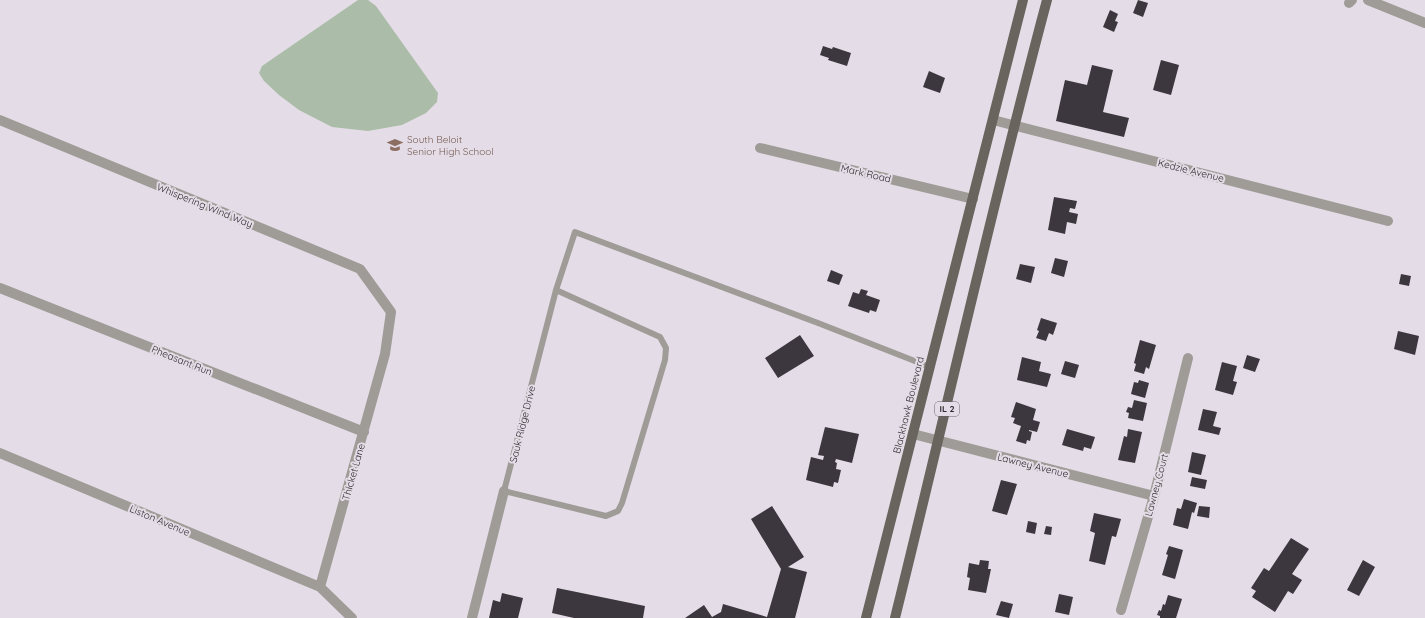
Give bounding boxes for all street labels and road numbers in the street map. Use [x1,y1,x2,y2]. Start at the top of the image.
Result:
street label: Kedzie Avenue [1156,156,1226,185]
street label: Mark Road [840,161,892,186]
street label: Whispering Wind Way [155,180,255,231]
street label: Pheasant Run [150,342,214,379]
street label: Blackhawk Boulevard [890,355,927,455]
street label: Sauk Ridge Drive [507,384,538,464]
road number: IL 2 [935,402,959,416]
street label: Thicket Lane [339,442,368,502]
street label: Lawney Avenue [996,450,1070,481]
street label: Lawney Court [1142,452,1171,518]
street label: Liston Avenue [128,502,192,539]

